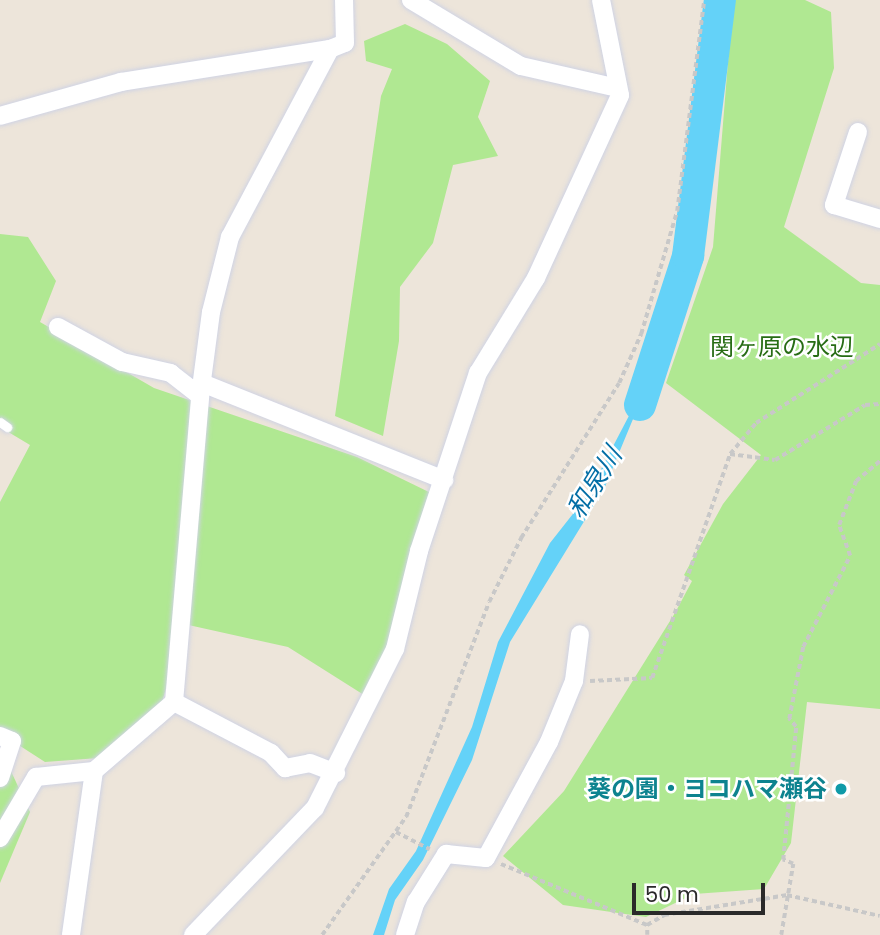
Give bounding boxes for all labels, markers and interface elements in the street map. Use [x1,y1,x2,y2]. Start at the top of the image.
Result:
park label: 関ヶ原の水辺 [710,333,854,361]
water label: 和泉川 [561,442,629,524]
place label: 葵の園・ヨコハマ瀬谷 [587,775,827,803]
marker: 葵の園・ヨコハマ瀬谷 [833,781,849,797]
scale bar [635,869,768,913]
text: 50 m [645,880,699,909]

